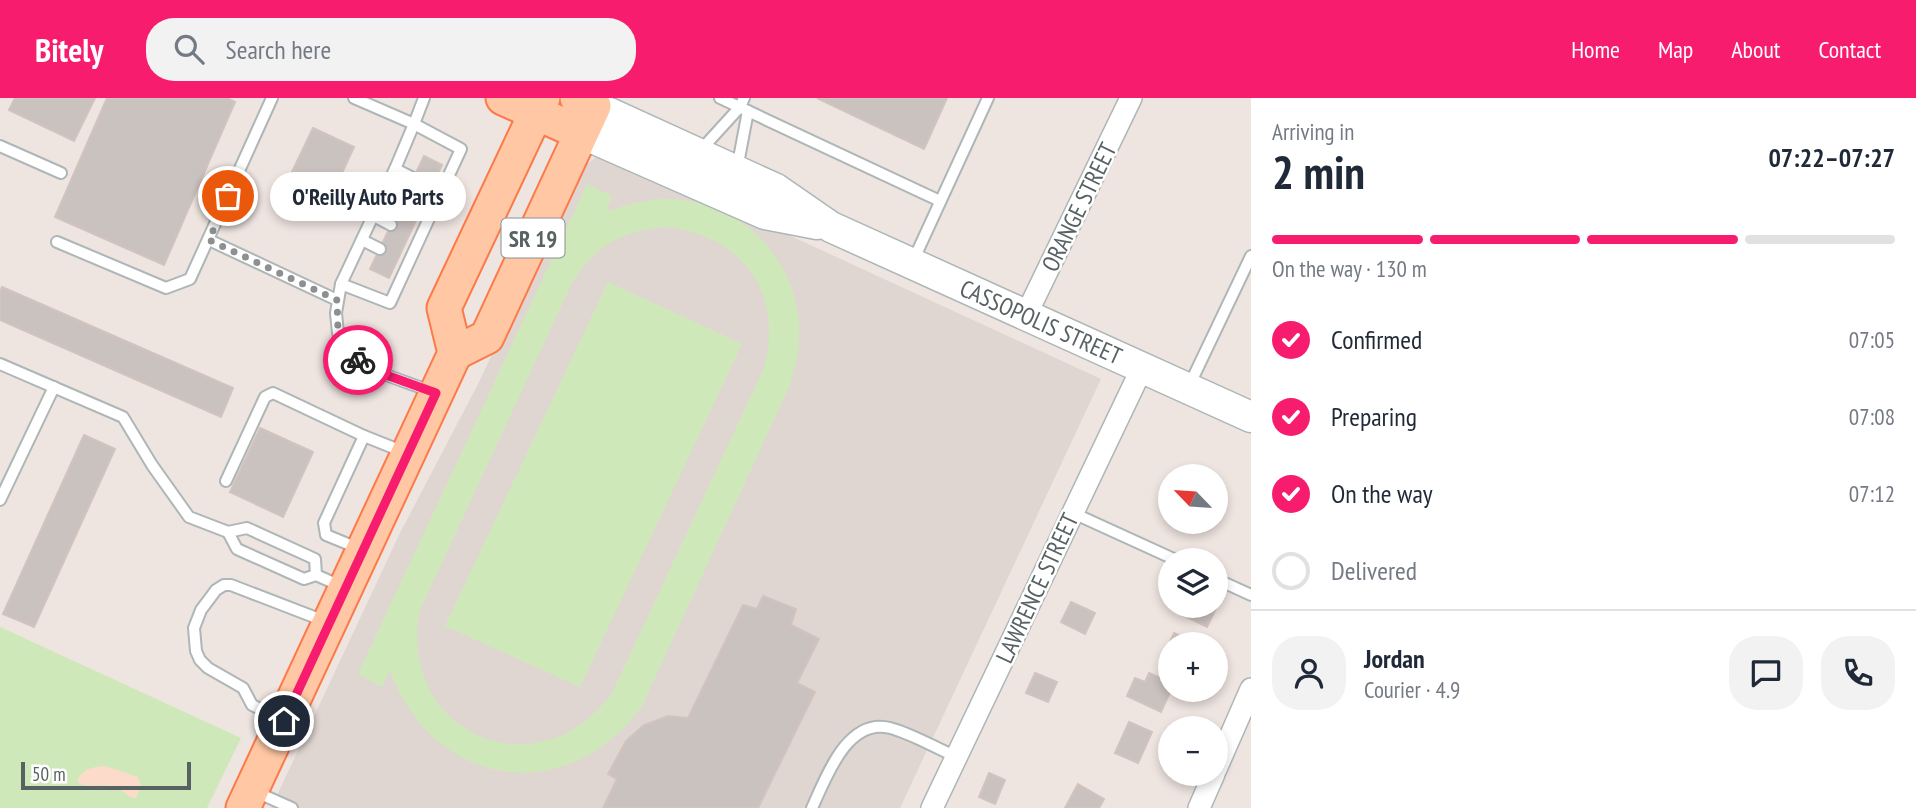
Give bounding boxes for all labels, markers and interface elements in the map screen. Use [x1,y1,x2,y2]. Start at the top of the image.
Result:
search box [146,18,636,81]
text: Bitely [35,28,104,71]
icon: search [170,30,208,68]
text: Search here [226,33,331,66]
text: Home [1571,34,1620,65]
text: Map [1658,34,1693,65]
text: About [1731,34,1780,65]
text: Contact [1818,34,1881,65]
text: Arriving in [1272,117,1354,146]
street label: ORANGE STREET [1035,137,1124,276]
text: 07:22–07:27 [1768,141,1895,174]
text: 2 min [1272,142,1365,202]
pin [198,166,258,226]
callout: O'Reilly Auto Parts [270,172,466,220]
icon: bag [209,177,247,215]
text: O'Reilly Auto Parts [292,182,444,211]
road number: SR 19 [502,218,564,258]
text: On the way · 130 m [1272,254,1427,283]
street label: CASSOPOLIS STREET [955,272,1127,372]
icon: check [1272,321,1310,359]
text: Confirmed [1331,323,1422,356]
courier [323,325,393,395]
text: 07:05 [1849,325,1895,354]
icon: bike [339,341,377,379]
icon: check [1272,398,1310,436]
text: Preparing [1331,400,1417,433]
text: 07:08 [1849,402,1895,431]
north arrow [1158,464,1228,534]
map controls [1158,464,1228,786]
icon: check [1272,475,1310,513]
text: On the way [1331,477,1433,510]
text: 07:12 [1849,479,1895,508]
street label: LAWRENCE STREET [989,508,1085,668]
button: layers [1158,548,1228,618]
text: Delivered [1331,554,1417,587]
button: + [1158,632,1228,702]
button: person [1272,636,1346,710]
button: chat [1729,636,1803,710]
button: phone [1821,636,1895,710]
text: Jordan [1364,642,1425,675]
text: Courier · 4.9 [1364,675,1460,704]
pin [254,691,314,751]
icon: home [265,702,303,740]
button: − [1158,716,1228,786]
scale bar [21,759,191,791]
text: 50 m [32,762,66,786]

